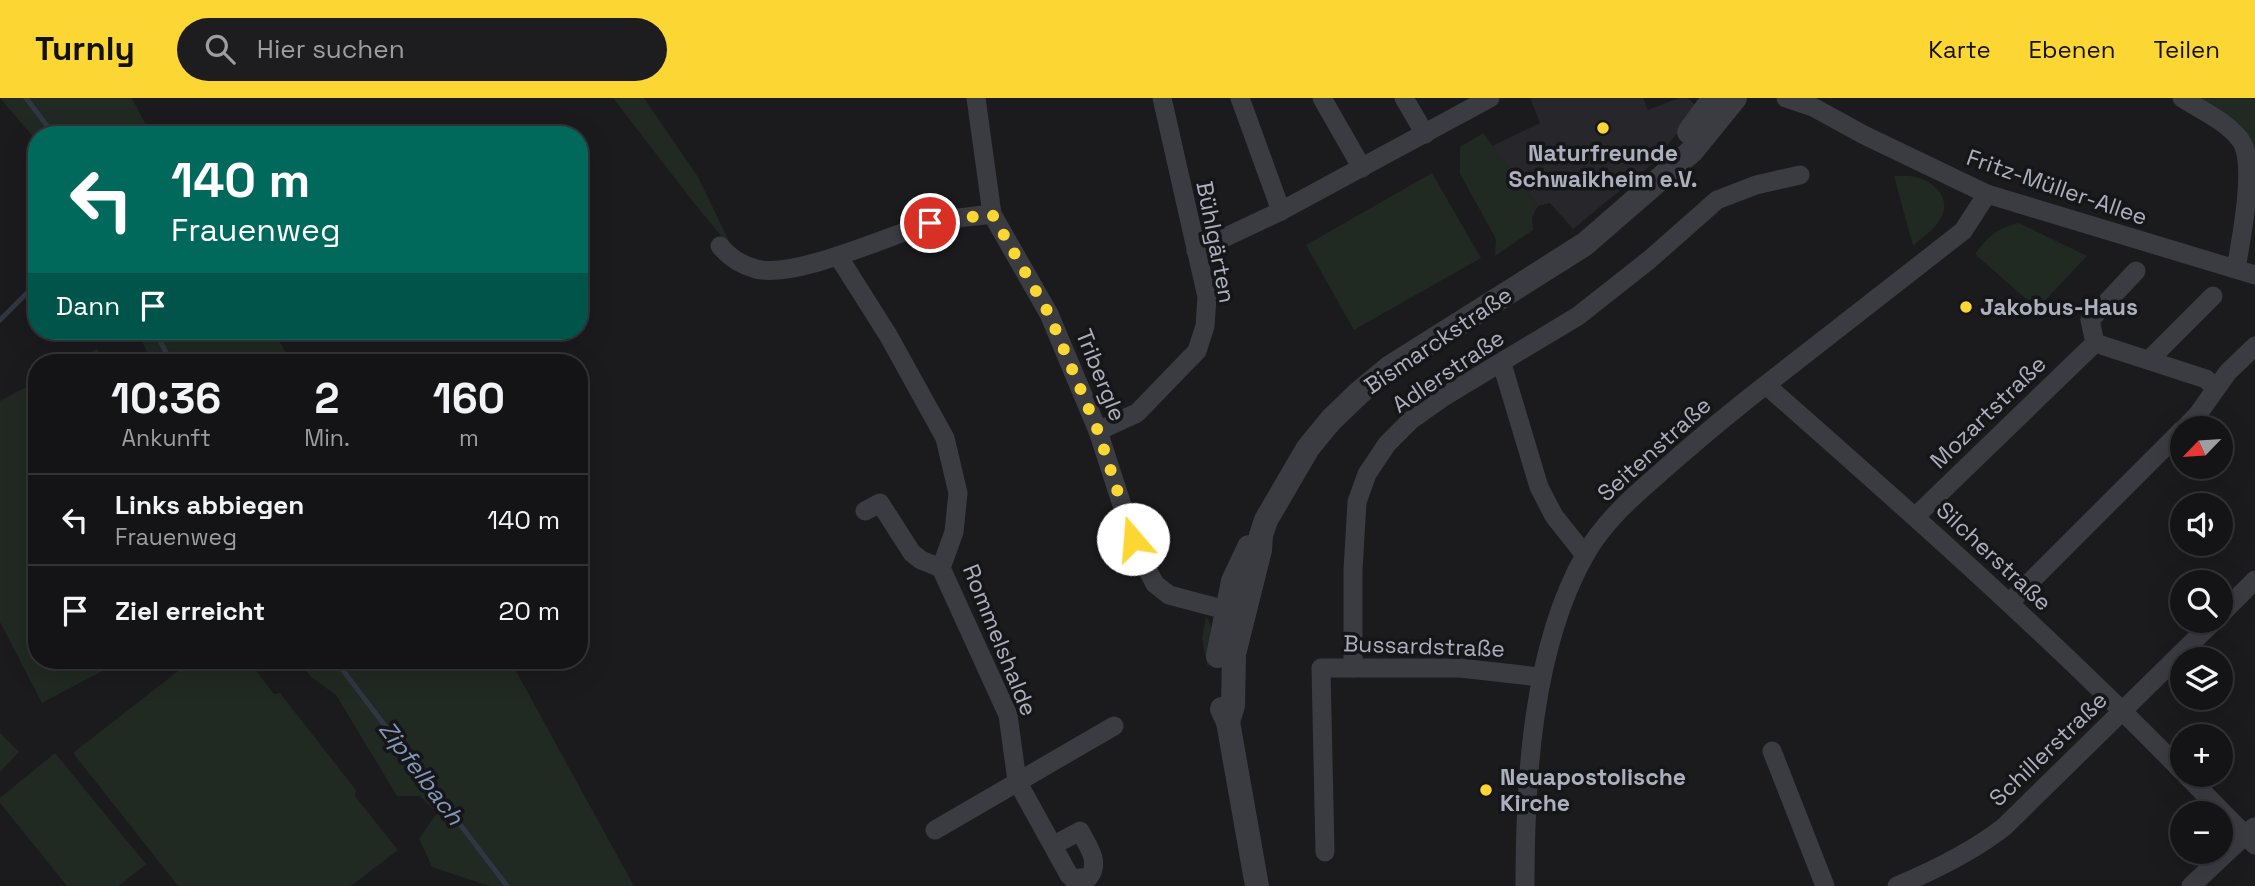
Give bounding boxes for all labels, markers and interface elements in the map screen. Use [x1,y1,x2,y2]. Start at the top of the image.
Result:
search box [177,18,667,81]
text: Turnly [35,28,135,70]
icon: search [201,30,239,68]
text: Hier suchen [257,32,405,66]
text: Karte [1928,34,1991,65]
text: Ebenen [2029,34,2115,65]
text: Teilen [2153,34,2220,65]
marker: Naturfreunde Schwaikheim e.V. [1595,120,1611,136]
place label: Naturfreunde Schwaikheim e.V. [1508,138,1698,194]
street label: Fritz-Müller-Allee [1963,142,2151,232]
text: 140 m [171,149,310,211]
icon: left [56,154,147,245]
street label: Bühlgärten [1189,178,1243,306]
pin [900,193,960,253]
icon: arrive [911,204,949,242]
text: Frauenweg [171,210,341,250]
street label: Bismarckstraße [1358,279,1518,401]
icon: arrive [134,287,172,325]
text: Dann [56,289,120,323]
place label: Jakobus-Haus [1980,292,2138,322]
marker: Jakobus-Haus [1958,299,1974,315]
street label: Adlerstraße [1386,322,1510,420]
street label: Tribergle [1069,325,1133,425]
street label: Mozartstraße [1924,349,2052,475]
text: 10:36 [111,372,221,425]
text: 2 [315,372,339,425]
text: 160 [433,372,505,425]
street label: Seitenstraße [1591,390,1717,508]
north arrow [2170,416,2233,480]
map controls [2170,416,2233,864]
text: Ankunft [122,423,211,453]
text: Min. [304,423,350,453]
text: m [459,423,479,453]
text: Links abbiegen [115,488,304,522]
button: sound [2170,493,2233,556]
street label: Silcherstraße [1930,495,2058,617]
icon: left [56,501,94,539]
position arrow [1096,502,1170,576]
text: 140 m [487,503,560,537]
text: Frauenweg [115,522,237,552]
street label: Rommelshalde [956,560,1044,720]
button: search [2170,570,2233,633]
icon: arrive [56,592,94,630]
text: Ziel erreicht [115,594,265,628]
text: 20 m [499,594,560,628]
street label: Bussardstraße [1343,628,1505,664]
button: layers [2170,647,2233,710]
street label: Schillerstraße [1983,685,2113,813]
water label: Zipfelbach [372,714,472,832]
button: + [2170,724,2233,787]
place label: Neuapostolische Kirche [1500,762,1686,818]
marker: Neuapostolische Kirche [1478,782,1494,798]
button: − [2170,801,2233,864]

